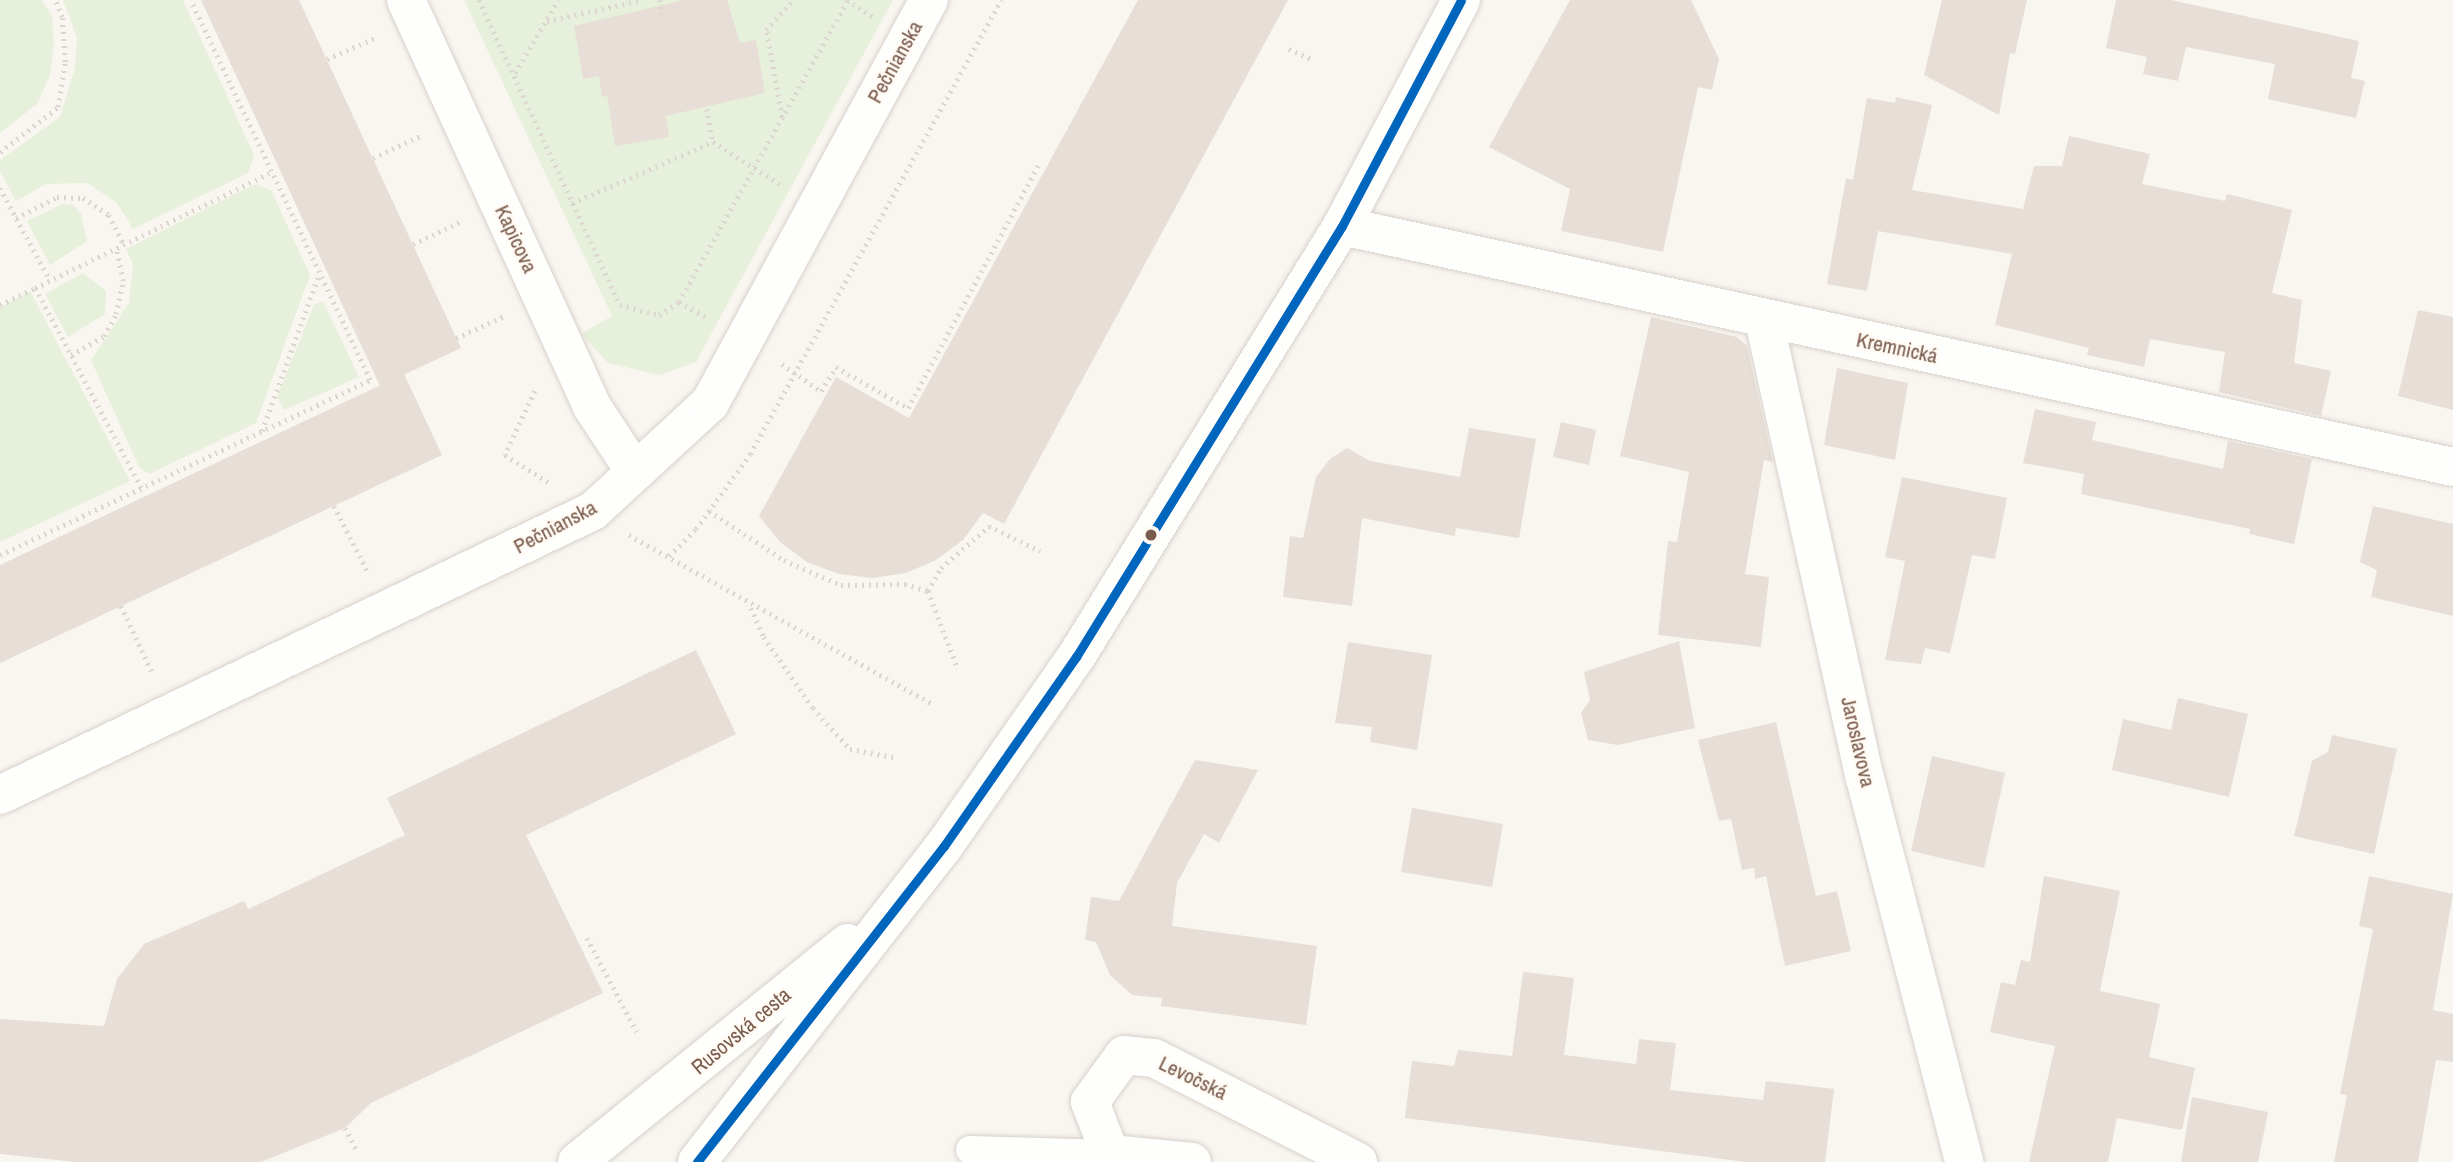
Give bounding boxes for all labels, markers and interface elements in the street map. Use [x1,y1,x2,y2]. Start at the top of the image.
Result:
street label: Pečnianska [862,17,928,107]
street label: Kapicova [489,201,543,277]
street label: Kremnická [1854,327,1940,369]
street label: Pečnianska [509,495,601,559]
unlabelled marker [1144,528,1158,542]
street label: Jaroslavova [1835,694,1881,790]
street label: Rusovská cesta [686,982,796,1080]
street label: Levočská [1155,1051,1231,1105]

